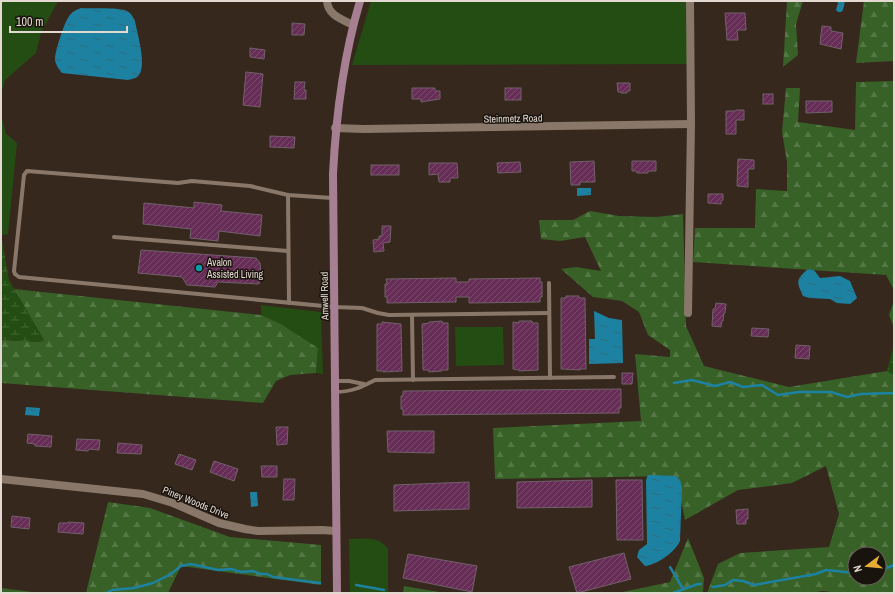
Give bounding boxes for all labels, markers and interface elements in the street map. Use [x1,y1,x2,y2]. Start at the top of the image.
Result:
scale bar [10,8,127,34]
text: 100 m [16,14,43,30]
street label: Steinmetz Road [483,111,543,126]
place label: Avalon Assisted Living [206,256,264,281]
marker: Avalon Assisted Living [194,263,204,273]
street label: Amwell Road [318,272,331,321]
street label: Piney Woods Drive [161,483,231,522]
north arrow [847,546,887,586]
text: N [850,564,865,574]

